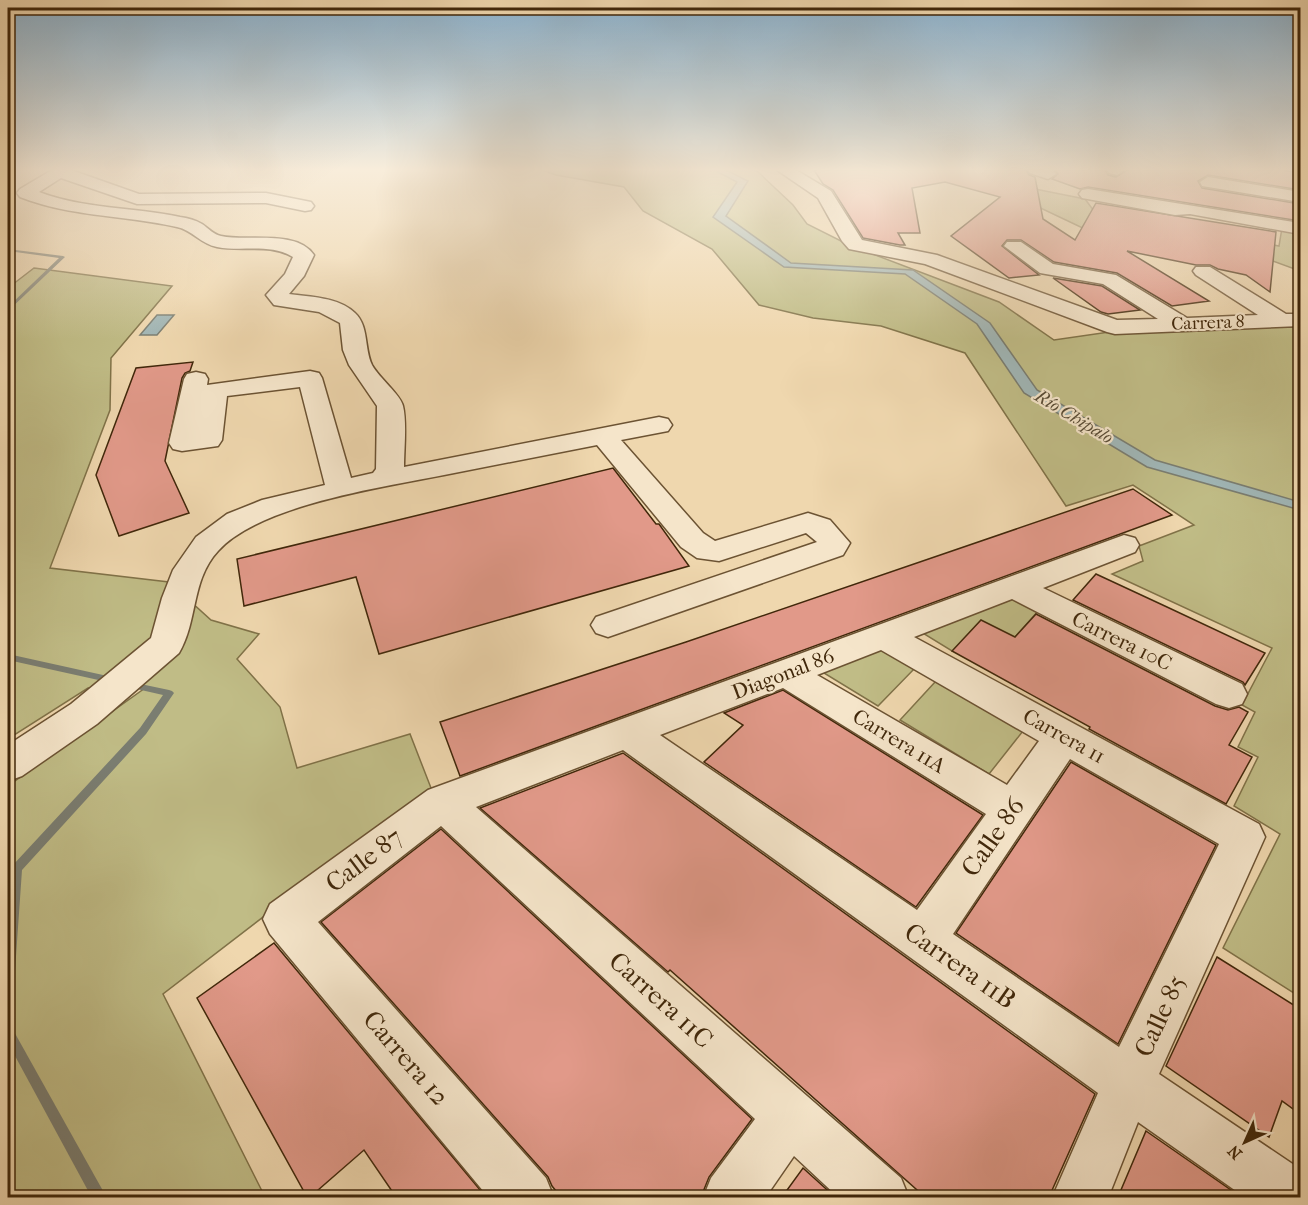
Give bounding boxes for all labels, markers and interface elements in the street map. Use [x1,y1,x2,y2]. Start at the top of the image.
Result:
street label: Carrera 8 [1171,311,1245,335]
water label: Río Chipalo [1030,385,1117,448]
street label: Carrera 10C [1068,606,1176,676]
street label: Diagonal 86 [728,643,838,705]
street label: Carrera 11A [848,704,950,778]
street label: Carrera 11 [1019,704,1109,768]
street label: Calle 86 [955,791,1032,882]
street label: Calle 87 [320,821,408,899]
street label: Carrera 11B [898,916,1022,1016]
street label: Carrera 11C [603,945,719,1055]
street label: Calle 85 [1128,970,1192,1062]
street label: Carrera 12 [356,1004,456,1112]
north arrow [1215,1112,1275,1172]
text: N [1223,1141,1246,1163]

